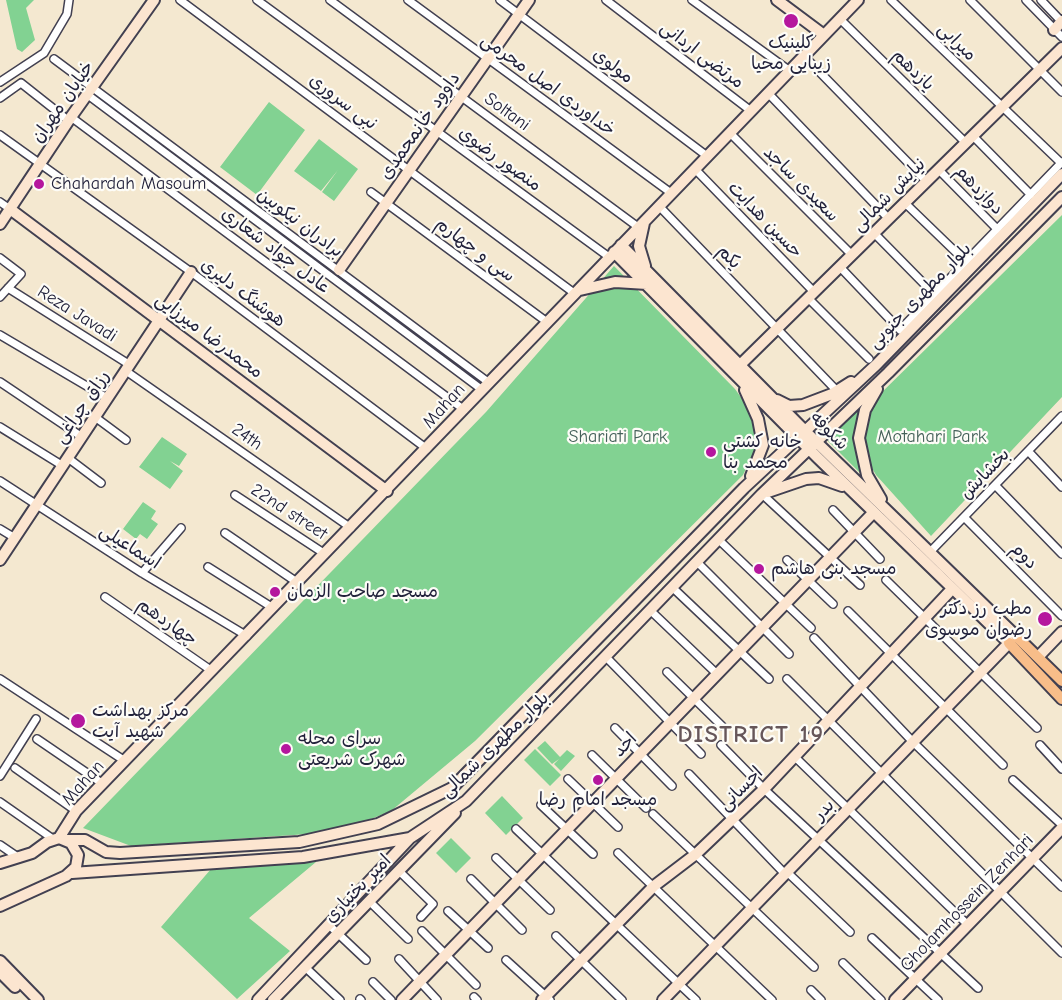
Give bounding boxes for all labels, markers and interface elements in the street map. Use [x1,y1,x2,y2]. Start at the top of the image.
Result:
marker: کلینیک زیبایی محیا [782,12,800,30]
street label: مرتضی اردانی [656,17,748,93]
street label: میرابی [933,18,981,66]
street label: خداوردی اصل محرمی [477,29,619,141]
place label: کلینیک زیبایی محیا [751,32,831,74]
street label: مولوی [588,44,638,88]
street label: یازدهم [887,45,939,95]
street label: خیابان مهران [27,57,99,147]
street label: داوود خانمحمدی [375,68,465,184]
street label: نبی سروری [305,69,381,135]
street label: Soltani [480,88,534,136]
street label: منصور رضوی [454,122,546,196]
street label: سعیدی ساجد [759,142,843,226]
street label: نیایش شمالی [848,154,930,236]
street label: دوازدهم [950,160,1008,220]
place label: Chahardah Masoum [51,173,206,195]
marker: Chahardah Masoum [32,177,46,191]
street label: حسین هدایت [723,177,807,263]
street label: برادران نیکوبین [253,184,347,262]
street label: عادل جواد شعاری [217,203,335,299]
street label: سی و چهارم [431,213,519,287]
street label: بلوار مطهری جنوبی [864,238,976,354]
street label: یکم [712,240,746,274]
street label: هوشنگ دلیری [196,254,290,332]
street label: Reza Javadi [33,281,121,347]
street label: محمدرضا میرزایی [151,289,267,383]
street label: رزاق چراغی [50,366,114,448]
street label: Mahan [418,379,470,433]
street label: شکوفه [805,407,853,455]
street label: 24th [227,419,267,455]
park label: Shariati Park [568,426,668,448]
park label: Motahari Park [877,426,987,448]
place label: خانه کشتی محمد بنا [723,431,802,474]
street label: بخشایش [955,444,1015,504]
marker: خانه کشتی محمد بنا [704,445,718,459]
street label: 22nd street [247,479,331,545]
street label: اسماعیلی [96,520,164,574]
street label: دوم [1006,538,1042,574]
place label: مسجد بنی هاشم [771,558,897,580]
marker: مسجد بنی هاشم [752,562,766,576]
place label: مسجد صاحب الزمان [287,581,438,603]
marker: مسجد صاحب الزمان [268,585,282,599]
street label: چهاردهم [133,593,201,651]
place label: مطب رز دکتر رضوان موسوی [925,598,1032,640]
marker: مطب رز دکتر رضوان موسوی [1036,610,1054,628]
street label: بلوار مطهری شمالی [436,688,554,802]
place label: مرکز بهداشت شهید آیت [92,700,189,742]
marker: مرکز بهداشت شهید آیت [69,712,87,730]
district label: DISTRICT 19 [678,721,824,749]
place label: سرای محله شهرک شریعتی [298,728,406,771]
street label: احد [608,728,642,762]
marker: سرای محله شهرک شریعتی [279,742,293,756]
street label: Mahan [57,756,109,810]
street label: احسانی [714,762,768,816]
marker: مسجد امام رضا [591,773,605,787]
place label: مسجد امام رضا [539,789,657,811]
street label: بدر [809,795,839,825]
street label: Gholamhossein Zenhari [896,830,1038,976]
street label: امیر بختیاری [320,850,396,928]

